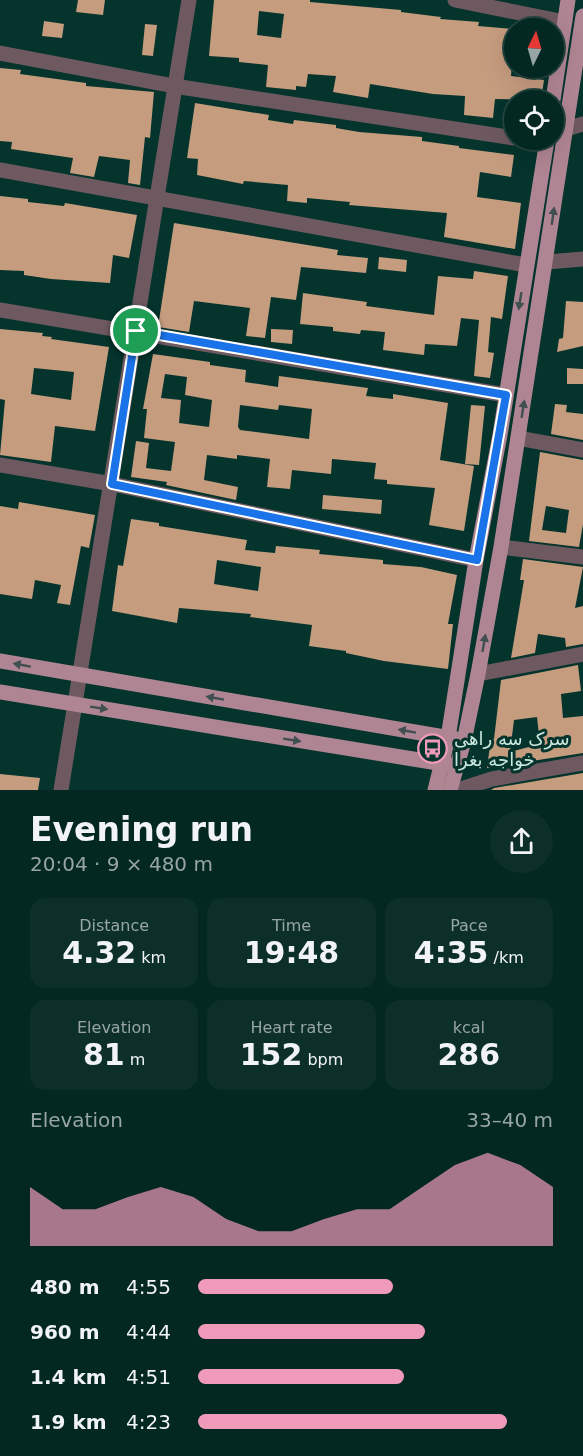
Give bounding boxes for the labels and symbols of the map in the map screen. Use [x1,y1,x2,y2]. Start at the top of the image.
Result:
north arrow [504,18,564,78]
one-way arrow [549,207,558,226]
one-way arrow [516,291,525,310]
pin [110,305,161,356]
one-way arrow [519,399,528,418]
one-way arrow [480,633,489,652]
one-way arrow [13,660,32,669]
one-way arrow [205,693,224,702]
one-way arrow [90,704,109,713]
one-way arrow [397,726,416,735]
place label: سرک سه راهی خواجه بغرا [454,728,570,771]
bus stop icon: سرک سه راهی خواجه بغرا [417,732,449,764]
one-way arrow [282,735,301,744]

